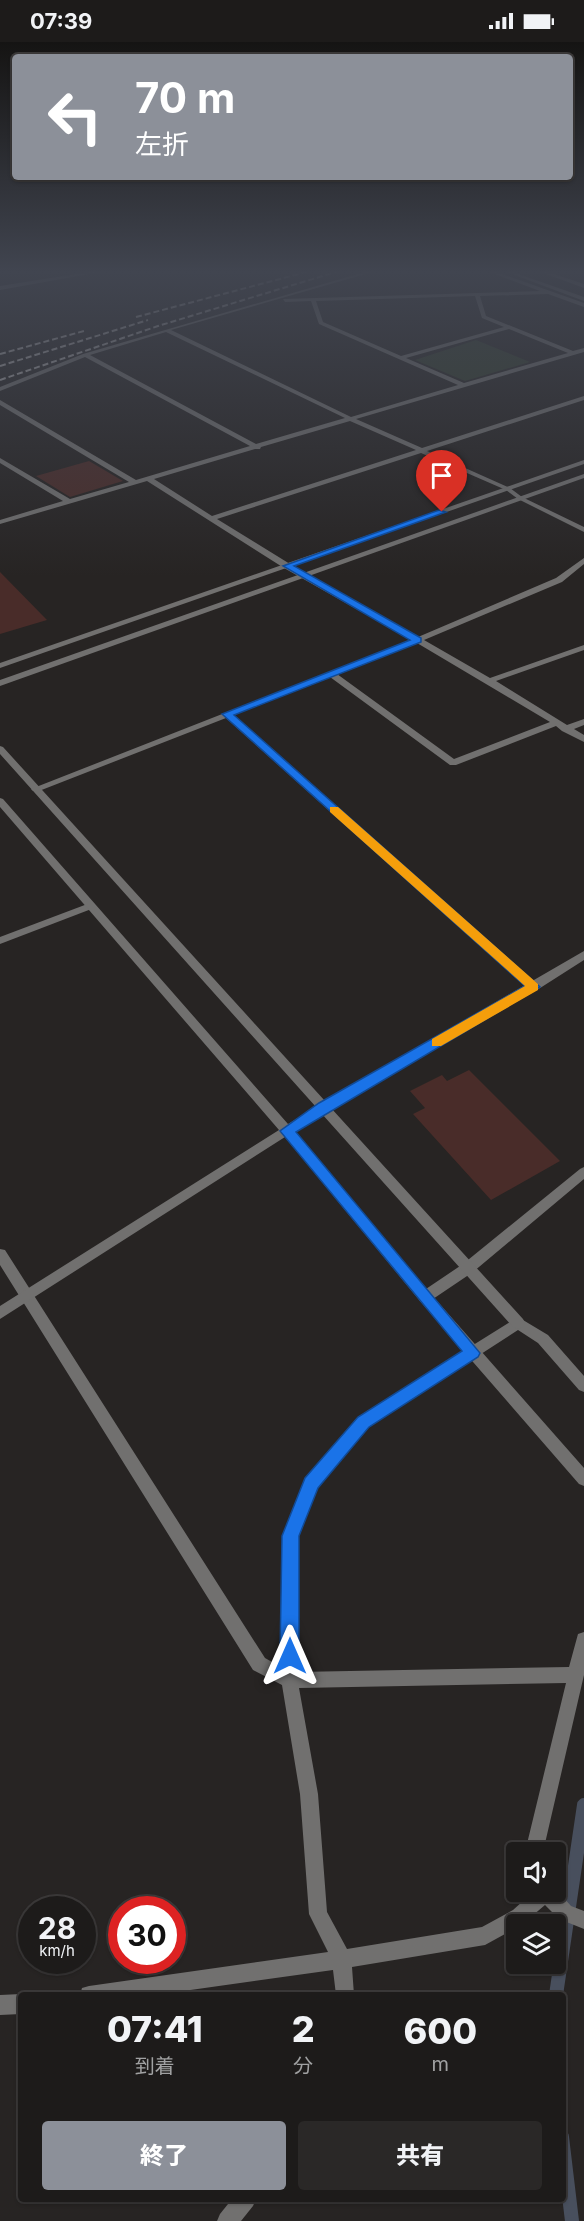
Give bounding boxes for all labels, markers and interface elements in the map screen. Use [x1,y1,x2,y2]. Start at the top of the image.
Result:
text: 07:39 [30,8,92,34]
text: 70 m [135,72,235,123]
icon: left [36,78,114,156]
text: 左折 [135,128,189,161]
pin [416,450,467,512]
icon: arrive [425,459,458,492]
position arrow [258,1624,322,1688]
map controls [506,1842,566,1974]
button: sound [506,1842,566,1902]
speed limit sign: 30 [108,1896,186,1974]
text: 28 [38,1910,76,1946]
button: layers [506,1914,566,1974]
text: km/h [39,1941,75,1960]
text: 07:41 [107,2007,203,2051]
text: 2 [292,2007,315,2051]
text: 600 [403,2009,477,2053]
text: m [432,2052,449,2076]
text: 到着 [135,2054,175,2078]
text: 分 [293,2054,313,2078]
button: 終了 [42,2121,286,2190]
button: 共有 [298,2121,542,2190]

